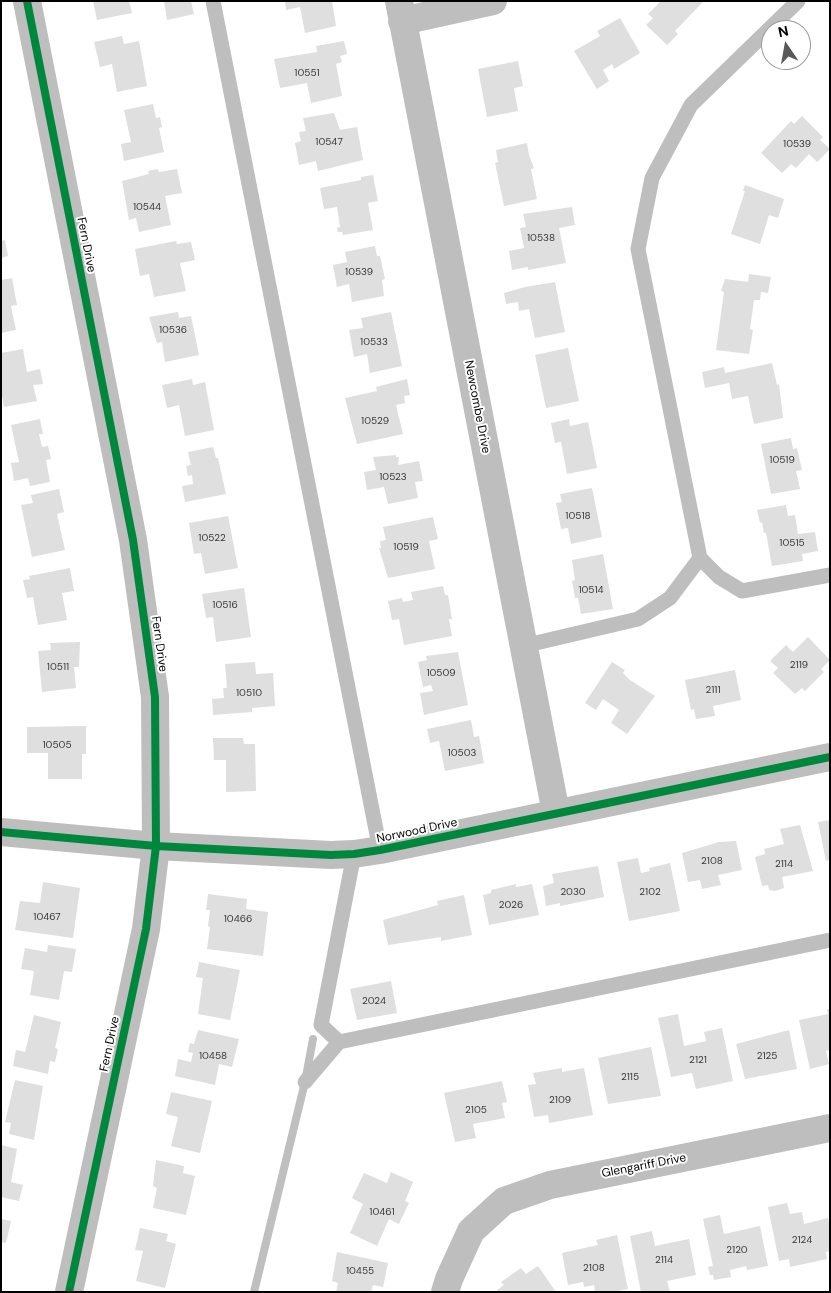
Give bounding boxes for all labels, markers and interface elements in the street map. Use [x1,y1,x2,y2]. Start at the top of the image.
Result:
north arrow [761,20,811,70]
text: N [776,21,790,41]
house number: 10551 [294,67,320,79]
house number: 10547 [315,136,343,148]
house number: 10539 [783,138,811,150]
house number: 10544 [133,201,161,213]
street label: Fern Drive [74,216,98,274]
house number: 10538 [527,232,555,244]
house number: 10539 [345,266,373,278]
house number: 10536 [159,324,187,336]
house number: 10533 [360,336,388,348]
street label: Newcombe Drive [461,359,493,455]
house number: 10529 [361,415,389,427]
house number: 10519 [769,454,795,466]
house number: 10523 [379,471,407,483]
house number: 10518 [565,510,591,522]
house number: 10522 [198,532,226,544]
house number: 10515 [779,537,805,549]
house number: 10519 [393,541,419,553]
house number: 10514 [578,584,604,596]
house number: 10516 [212,599,238,611]
street label: Fern Drive [148,615,170,673]
house number: 2119 [790,659,808,671]
house number: 10511 [47,661,69,673]
house number: 10509 [426,667,456,679]
house number: 2111 [705,684,721,696]
house number: 10510 [236,687,262,699]
house number: 10505 [43,739,71,751]
house number: 10503 [448,747,476,759]
street label: Norwood Drive [375,815,459,847]
house number: 2108 [701,855,723,867]
house number: 2114 [775,858,793,870]
house number: 2030 [560,886,586,898]
house number: 2102 [639,886,661,898]
house number: 2026 [499,899,523,911]
house number: 10467 [33,911,61,923]
house number: 10466 [224,913,252,925]
house number: 2024 [362,995,386,1007]
street label: Fern Drive [97,1015,123,1073]
house number: 10458 [199,1050,227,1062]
house number: 2125 [757,1050,777,1062]
house number: 2121 [689,1054,707,1066]
house number: 2115 [621,1071,639,1083]
house number: 2109 [549,1094,571,1106]
house number: 2105 [465,1104,487,1116]
street label: Glengariff Drive [601,1151,687,1181]
house number: 10461 [369,1206,395,1218]
house number: 2124 [792,1234,812,1246]
house number: 2120 [726,1244,748,1256]
house number: 2114 [655,1254,673,1266]
house number: 2108 [583,1262,605,1274]
house number: 10455 [346,1265,374,1277]

